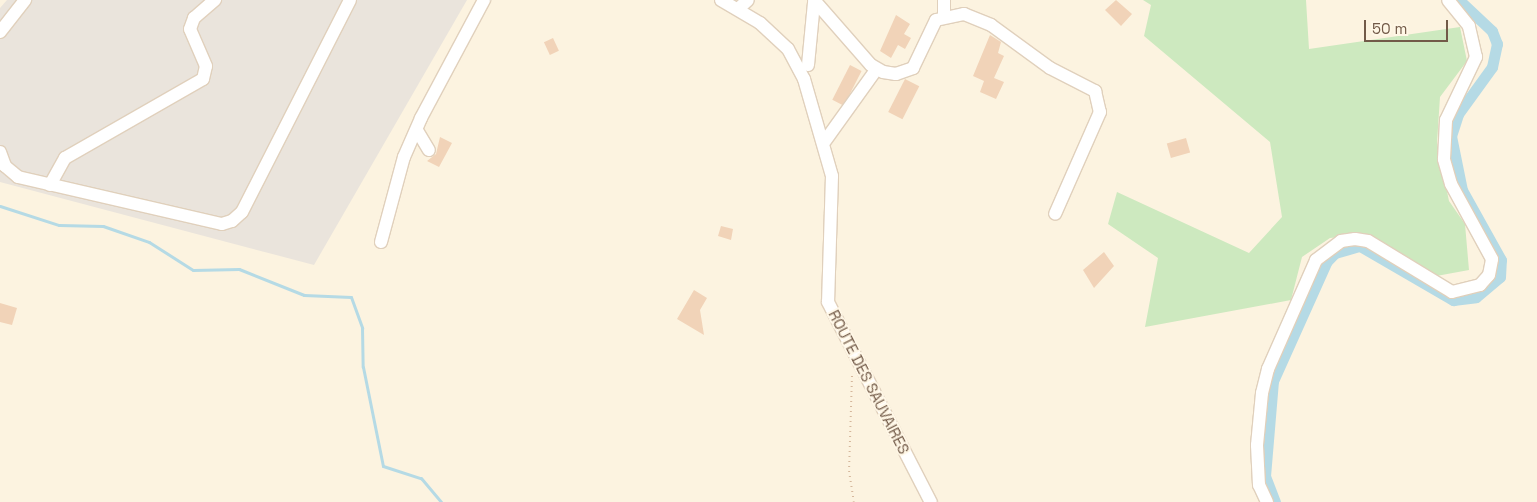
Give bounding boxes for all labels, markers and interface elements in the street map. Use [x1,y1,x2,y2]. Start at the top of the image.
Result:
scale bar [1367,10,1451,42]
text: 50 m [1372,19,1407,38]
street label: ROUTE DES SAUVAIRES [825,307,913,457]

